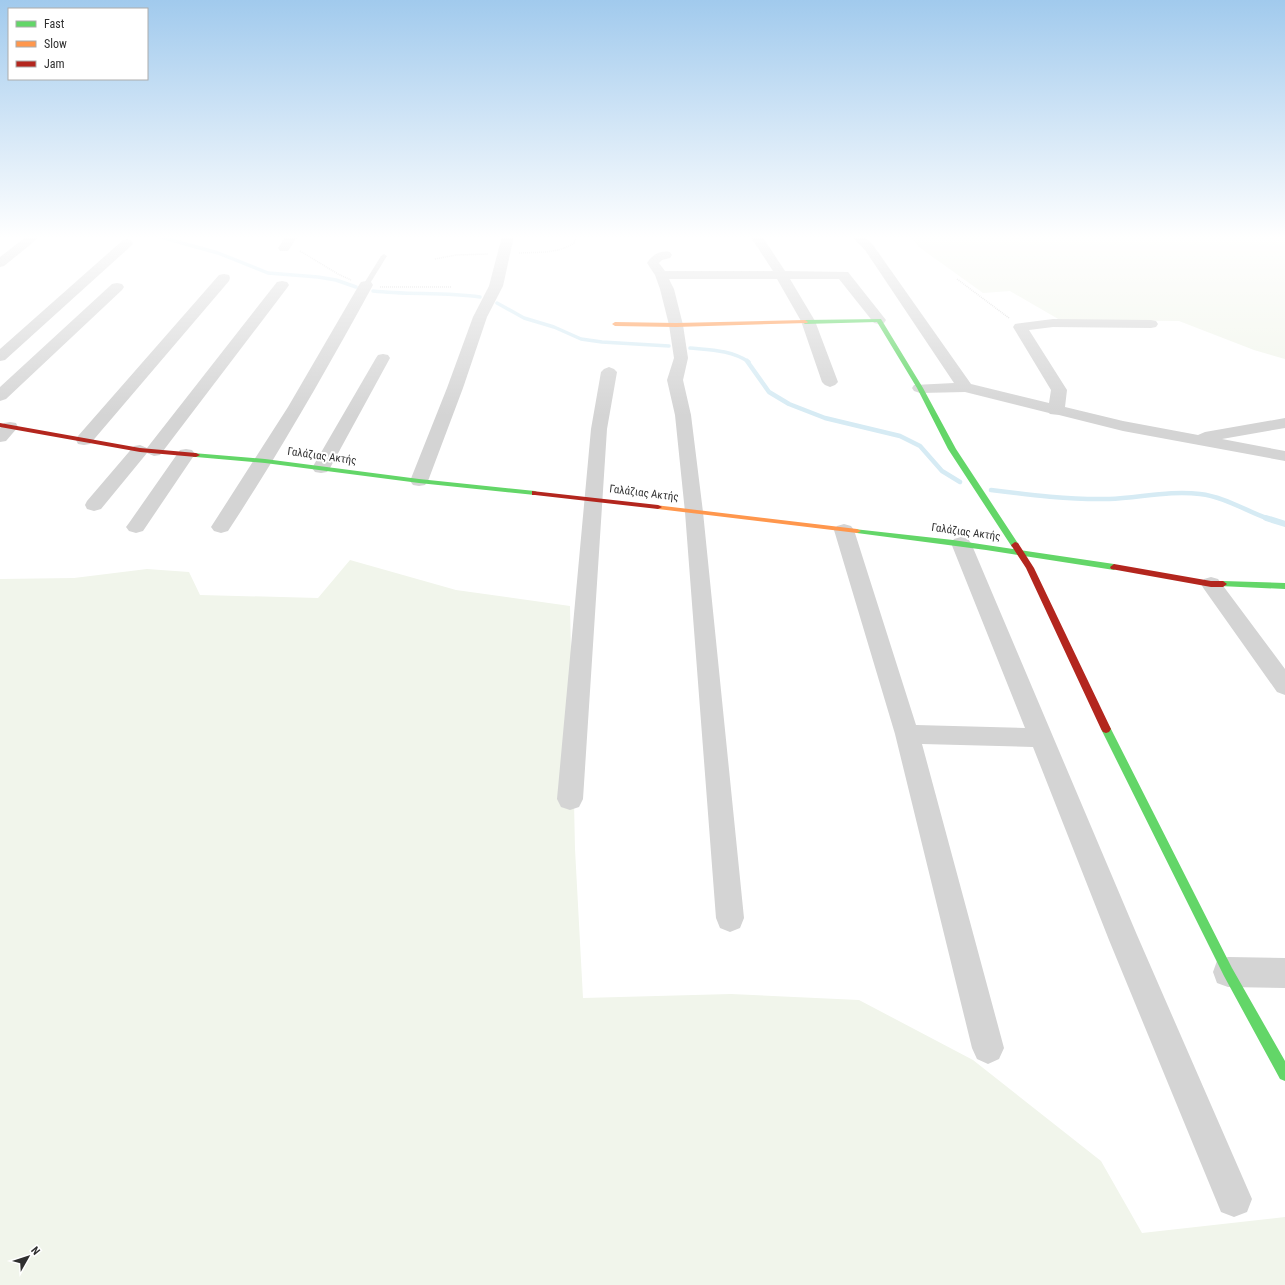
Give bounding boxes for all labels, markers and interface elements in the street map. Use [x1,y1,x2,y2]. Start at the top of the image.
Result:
legend [8,8,148,80]
text: Fast [44,17,65,31]
text: Slow [44,37,67,51]
text: Jam [44,57,65,71]
street label: Γαλάζιας Ακτής [287,445,357,467]
street label: Γαλάζιας Ακτής [609,482,679,504]
street label: Γαλάζιας Ακτής [931,521,1001,543]
north arrow [8,1237,48,1277]
text: N [28,1244,43,1258]

